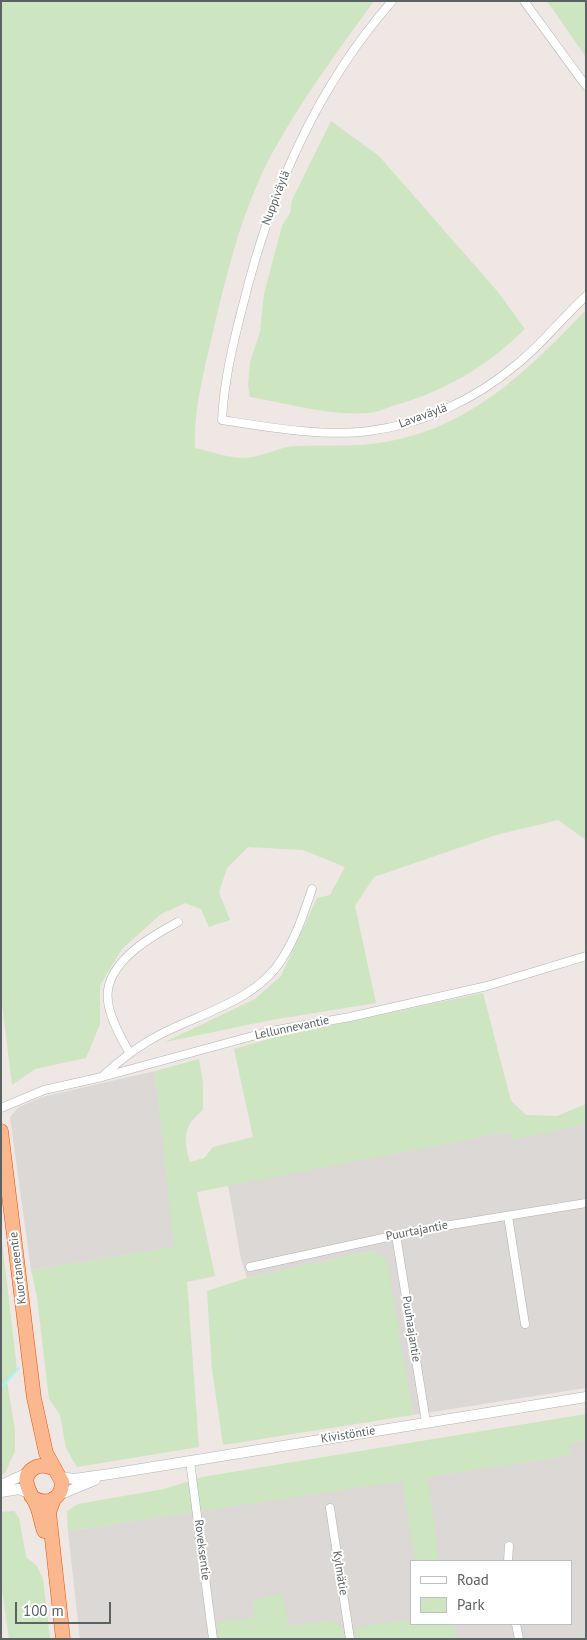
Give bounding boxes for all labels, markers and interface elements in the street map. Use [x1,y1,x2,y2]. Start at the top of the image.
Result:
street label: Nuppiväylä [259,169,293,227]
street label: Lavaväylä [397,401,449,431]
street label: Lellunnevantie [253,1013,331,1043]
street label: Puurtajantie [385,1218,449,1244]
street label: Kuortaneentie [6,1231,30,1305]
street label: Puuhaajantie [399,1295,423,1363]
street label: Kivistöntie [320,1424,376,1446]
street label: Roveksentie [191,1519,213,1581]
street label: Kylmätie [329,1550,351,1596]
legend [410,1560,572,1625]
text: Road [457,1570,489,1589]
scale bar [18,1592,114,1624]
text: Park [457,1595,485,1614]
text: 100 m [23,1601,64,1620]

